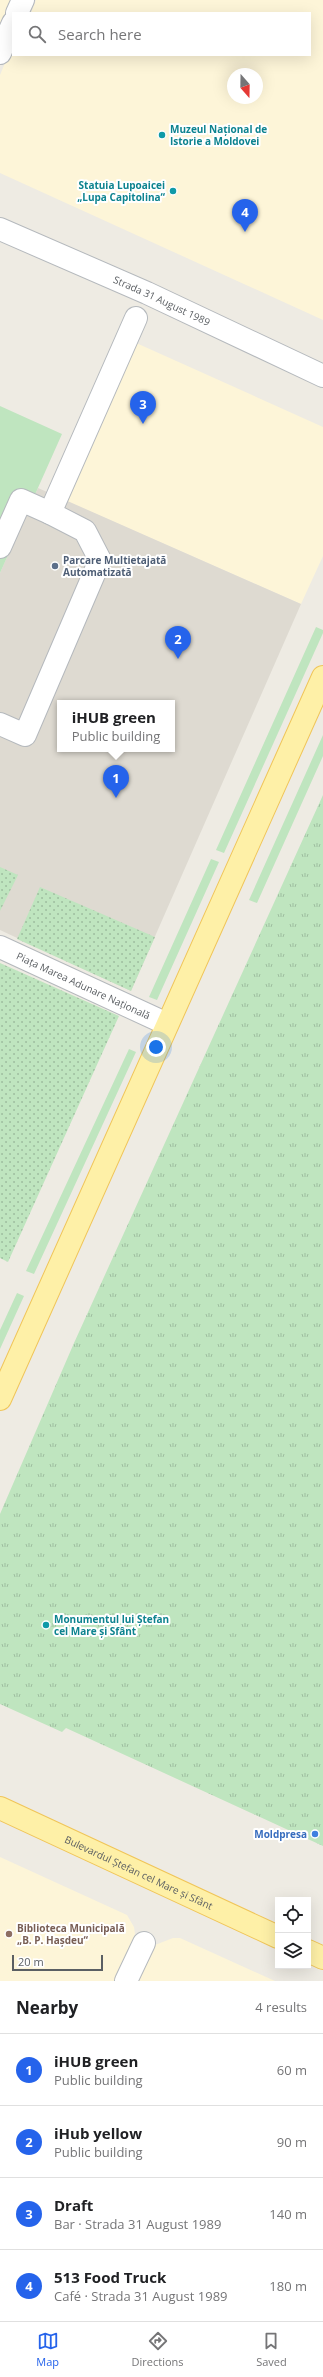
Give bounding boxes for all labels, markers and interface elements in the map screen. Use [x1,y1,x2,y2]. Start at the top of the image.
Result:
search box [12,12,311,56]
icon: search [26,23,48,45]
text: Search here [58,24,142,44]
north arrow [227,68,263,104]
place label: Muzeul Național de Istorie a Moldovei [170,122,267,148]
marker: Muzeul Național de Istorie a Moldovei [157,130,167,140]
place label: Statuia Lupoaicei „Lupa Capitolina“ [77,178,166,204]
marker: Statuia Lupoaicei „Lupa Capitolina“ [168,186,178,196]
pin: 4 [232,199,258,232]
street label: Strada 31 August 1989 [111,272,213,329]
pin: 3 [130,391,156,424]
place label: Parcare Multietajată Automatizată [63,553,166,579]
marker: Parcare Multietajată Automatizată [50,561,60,571]
pin: 2 [165,626,191,659]
popup [57,700,175,752]
text: iHUB green [72,707,156,727]
text: Public building [72,727,160,745]
pin: 1 [103,765,129,798]
street label: Piața Marea Adunare Națională [14,949,153,1022]
your location [146,1037,166,1057]
place label: Monumentul lui Ștefan cel Mare și Sfânt [54,1612,169,1638]
marker: Monumentul lui Ștefan cel Mare și Sfânt [41,1620,51,1630]
place label: Moldpresa [254,1827,307,1841]
marker: Moldpresa [310,1829,320,1839]
street label: Bulevardul Ștefan cel Mare și Sfânt [62,1832,215,1913]
map controls [275,1897,311,1969]
button: locate [275,1897,311,1933]
place label: Biblioteca Municipală „B. P. Hașdeu“ [17,1921,125,1947]
marker: Biblioteca Municipală „B. P. Hașdeu“ [4,1929,14,1939]
button: layers [275,1933,311,1969]
scale bar [12,1953,103,1972]
text: 20 m [18,1954,44,1969]
text: Nearby [16,1996,78,2019]
text: 4 results [255,1998,307,2016]
text: iHUB green [54,2051,138,2071]
text: 1 [25,2061,33,2079]
text: 60 m [277,2061,307,2079]
text: Public building [54,2071,143,2089]
text: iHub yellow [54,2123,142,2143]
text: 2 [25,2133,33,2151]
text: 90 m [277,2133,307,2151]
text: Public building [54,2143,143,2161]
text: Draft [54,2195,93,2215]
text: 3 [25,2205,33,2223]
text: 140 m [269,2205,307,2223]
text: Bar · Strada 31 August 1989 [54,2215,221,2233]
text: 513 Food Truck [54,2267,166,2287]
text: 4 [25,2277,33,2295]
text: 180 m [269,2277,307,2295]
text: Café · Strada 31 August 1989 [54,2287,228,2305]
tab: Map [36,2330,59,2369]
tab: Directions [132,2330,184,2369]
tab: Saved [256,2330,287,2369]

